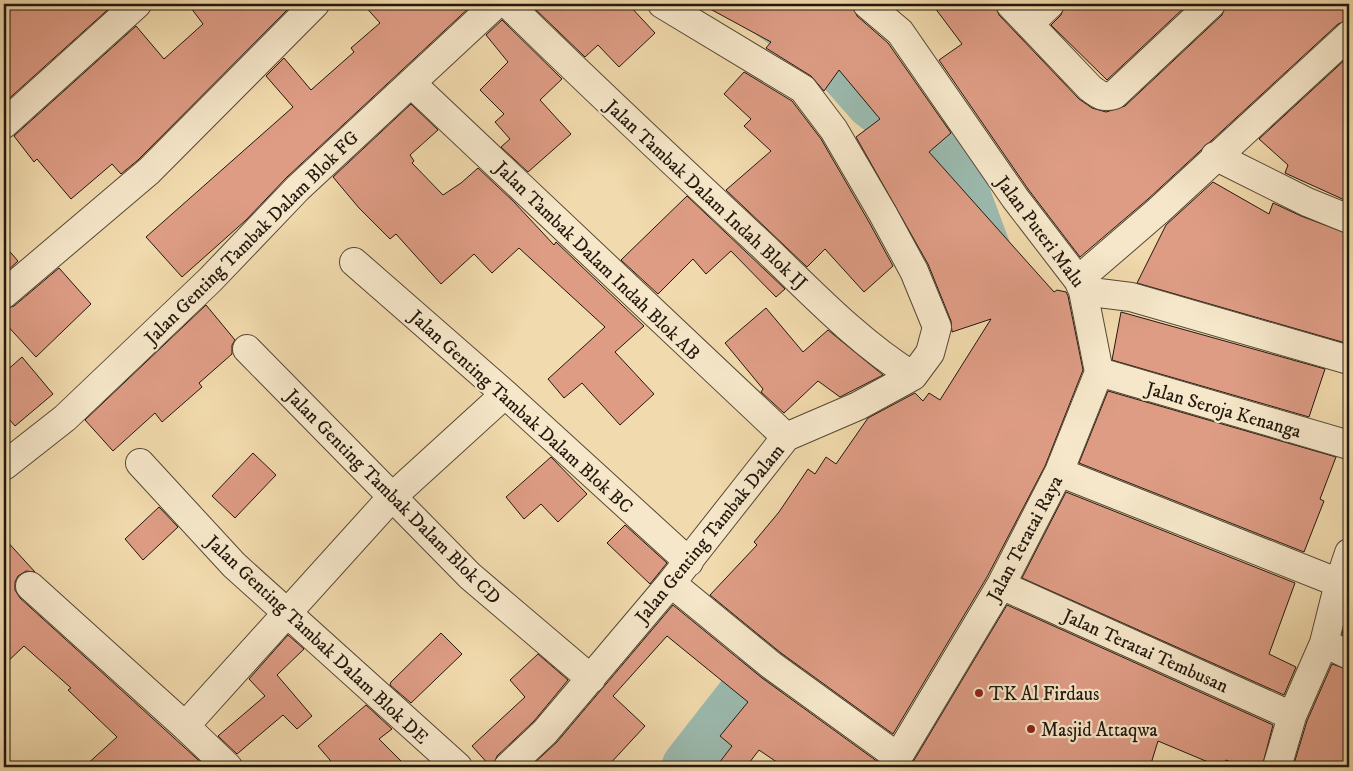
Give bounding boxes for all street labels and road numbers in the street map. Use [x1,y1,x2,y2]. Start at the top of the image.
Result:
street label: Jalan Tambak Dalam Indah Blok IJ [599,94,812,295]
street label: Jalan Genting Tambak Dalam Blok FG [139,126,364,351]
street label: Jalan Tambak Dalam Indah Blok AB [488,155,704,365]
street label: Jalan Puteri Malu [989,170,1089,292]
street label: Jalan Genting Tambak Dalam Blok BC [403,304,638,519]
street label: Jalan Seroja Kenanga [1142,377,1304,444]
street label: Jalan Genting Tambak Dalam Blok CD [279,383,505,610]
street label: Jalan Genting Tambak Dalam [629,440,790,630]
street label: Jalan Teratai Raya [982,472,1068,607]
street label: Jalan Genting Tambak Dalam Blok DE [200,530,433,749]
street label: Jalan Teratai Tembusan [1057,604,1232,698]

